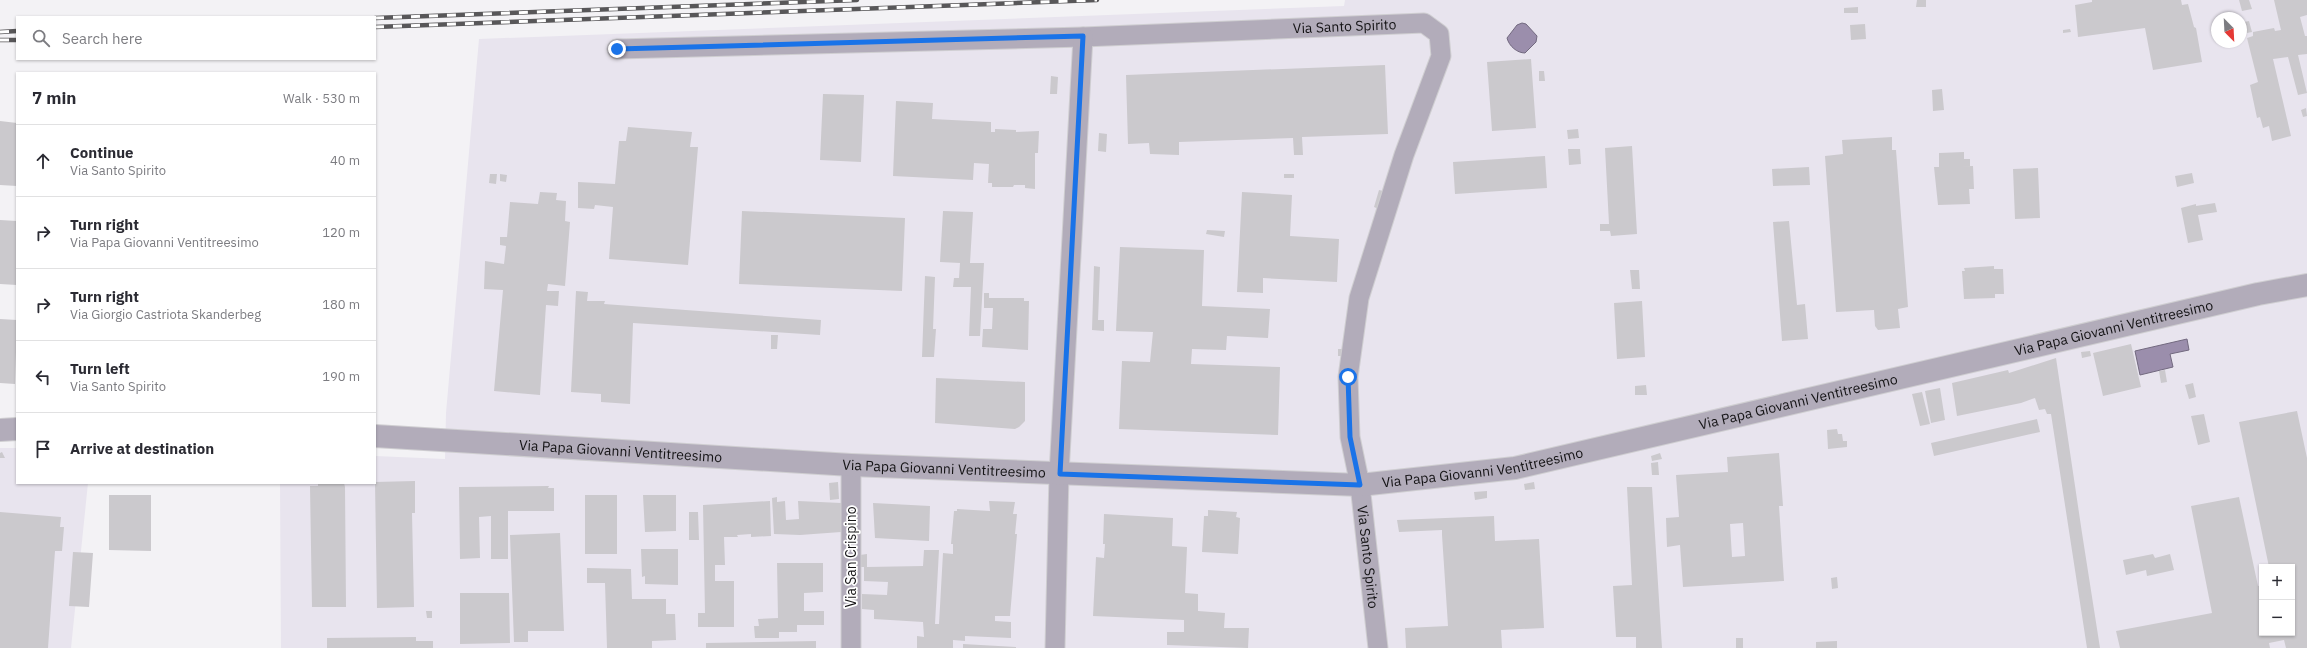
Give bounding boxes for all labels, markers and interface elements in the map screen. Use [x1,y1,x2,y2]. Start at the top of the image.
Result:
north arrow [2211,12,2247,48]
street label: Via Santo Spirito [1293,15,1397,37]
search box [16,16,376,60]
icon: search [30,27,52,49]
text: Search here [62,29,142,48]
route end [608,40,626,58]
text: 7 min [32,87,76,109]
text: Walk · 530 m [283,90,360,107]
text: Continue [70,143,134,162]
icon: ahead [32,150,54,172]
text: 40 m [330,152,360,169]
text: Via Santo Spirito [70,162,166,179]
text: Turn right [70,215,139,234]
icon: right [32,222,54,244]
text: 120 m [322,224,360,241]
text: Via Papa Giovanni Ventitreesimo [70,234,259,251]
text: Turn right [70,287,139,306]
icon: right [32,294,54,316]
text: 180 m [322,296,360,313]
street label: Via Papa Giovanni Ventitreesimo [2012,296,2215,360]
text: Via Giorgio Castriota Skanderbeg [70,306,261,323]
text: Turn left [70,359,130,378]
icon: left [32,366,54,388]
text: 190 m [322,368,360,385]
route start [1339,368,1357,386]
street label: Via Papa Giovanni Ventitreesimo [1697,370,1899,434]
text: Via Santo Spirito [70,378,166,395]
street label: Via Papa Giovanni Ventitreesimo [518,436,723,466]
icon: arrive [32,438,54,460]
text: Arrive at destination [70,439,214,458]
street label: Via Papa Giovanni Ventitreesimo [1381,443,1585,492]
street label: Via Papa Giovanni Ventitreesimo [842,455,1046,482]
street label: Via Santo Spirito [1353,505,1383,610]
street label: Via San Crispino [842,506,860,608]
map controls [2259,564,2295,636]
button: + [2259,564,2295,600]
button: − [2259,600,2295,636]

